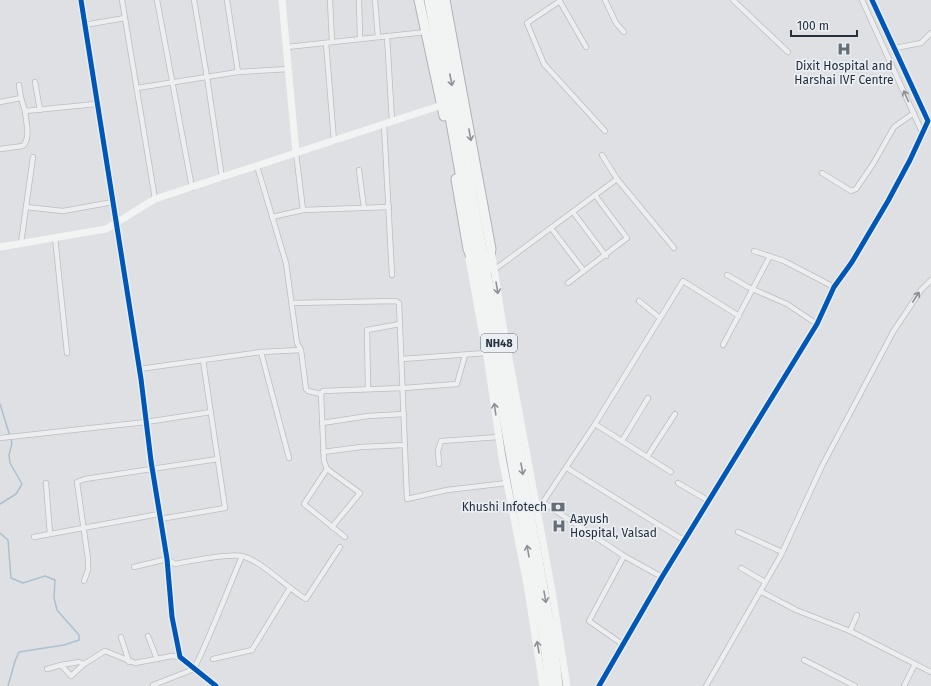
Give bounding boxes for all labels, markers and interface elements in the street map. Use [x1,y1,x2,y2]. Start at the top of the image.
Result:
scale bar [791,12,857,38]
text: 100 m [797,19,829,33]
hospital icon: Dixit Hospital and Harshai IVF Centre [836,41,852,57]
place label: Dixit Hospital and Harshai IVF Centre [794,59,894,87]
one-way arrow [448,73,456,86]
one-way arrow [902,90,909,102]
one-way arrow [466,128,474,141]
one-way arrow [493,281,501,294]
one-way arrow [912,292,920,303]
road number: NH48 [481,334,517,352]
one-way arrow [491,403,499,416]
one-way arrow [518,462,526,475]
bank icon: Khushi Infotech [550,499,566,515]
place label: Khushi Infotech [462,500,547,514]
place label: Aayush Hospital, Valsad [570,512,657,540]
hospital icon: Aayush Hospital, Valsad [551,518,567,534]
one-way arrow [524,545,532,558]
one-way arrow [541,590,549,603]
one-way arrow [534,641,542,654]

